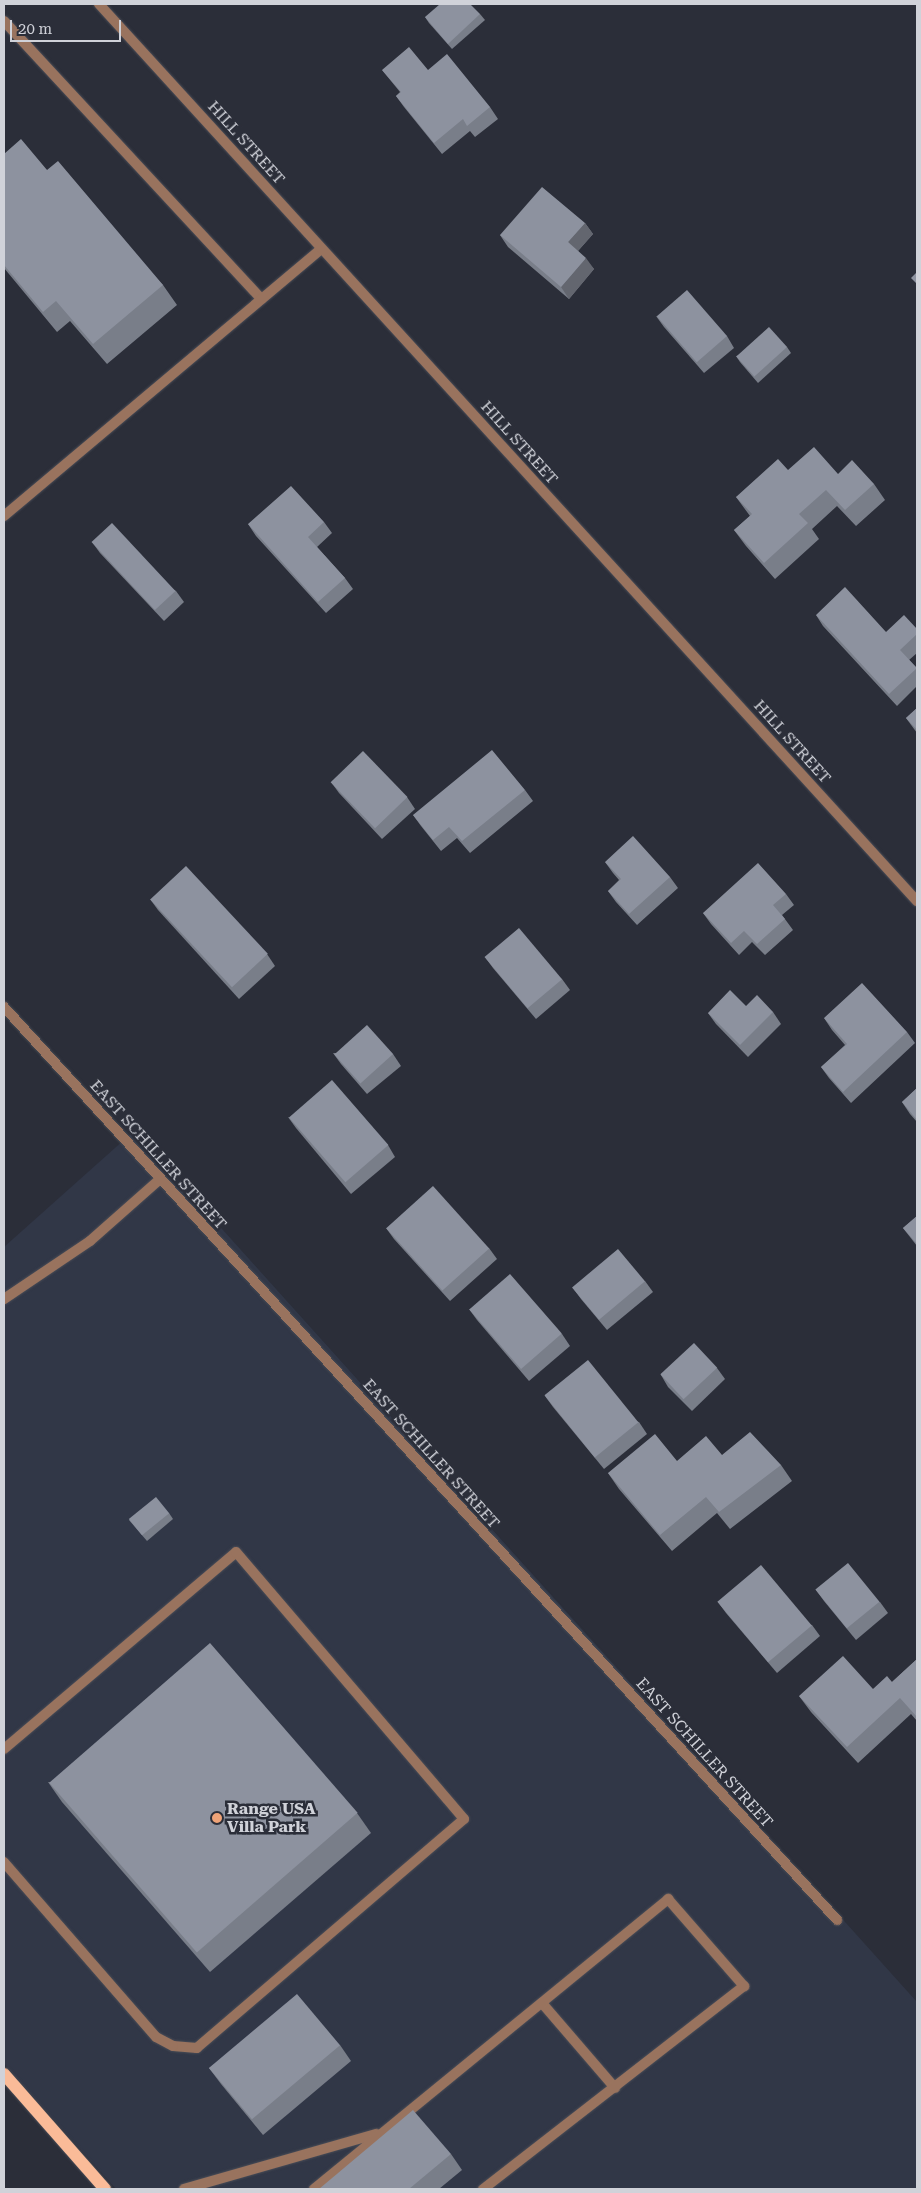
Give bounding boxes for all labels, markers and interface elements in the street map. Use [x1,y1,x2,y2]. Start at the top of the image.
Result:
scale bar [12,10,124,42]
text: 20 m [18,20,52,38]
street label: HILL STREET [203,97,289,189]
street label: HILL STREET [476,397,562,489]
street label: HILL STREET [749,696,835,788]
street label: EAST SCHILLER STREET [86,1076,230,1234]
street label: EAST SCHILLER STREET [359,1375,503,1533]
street label: EAST SCHILLER STREET [632,1674,776,1832]
place label: Range USA Villa Park [227,1799,316,1837]
marker: Range USA Villa Park [211,1812,223,1824]

